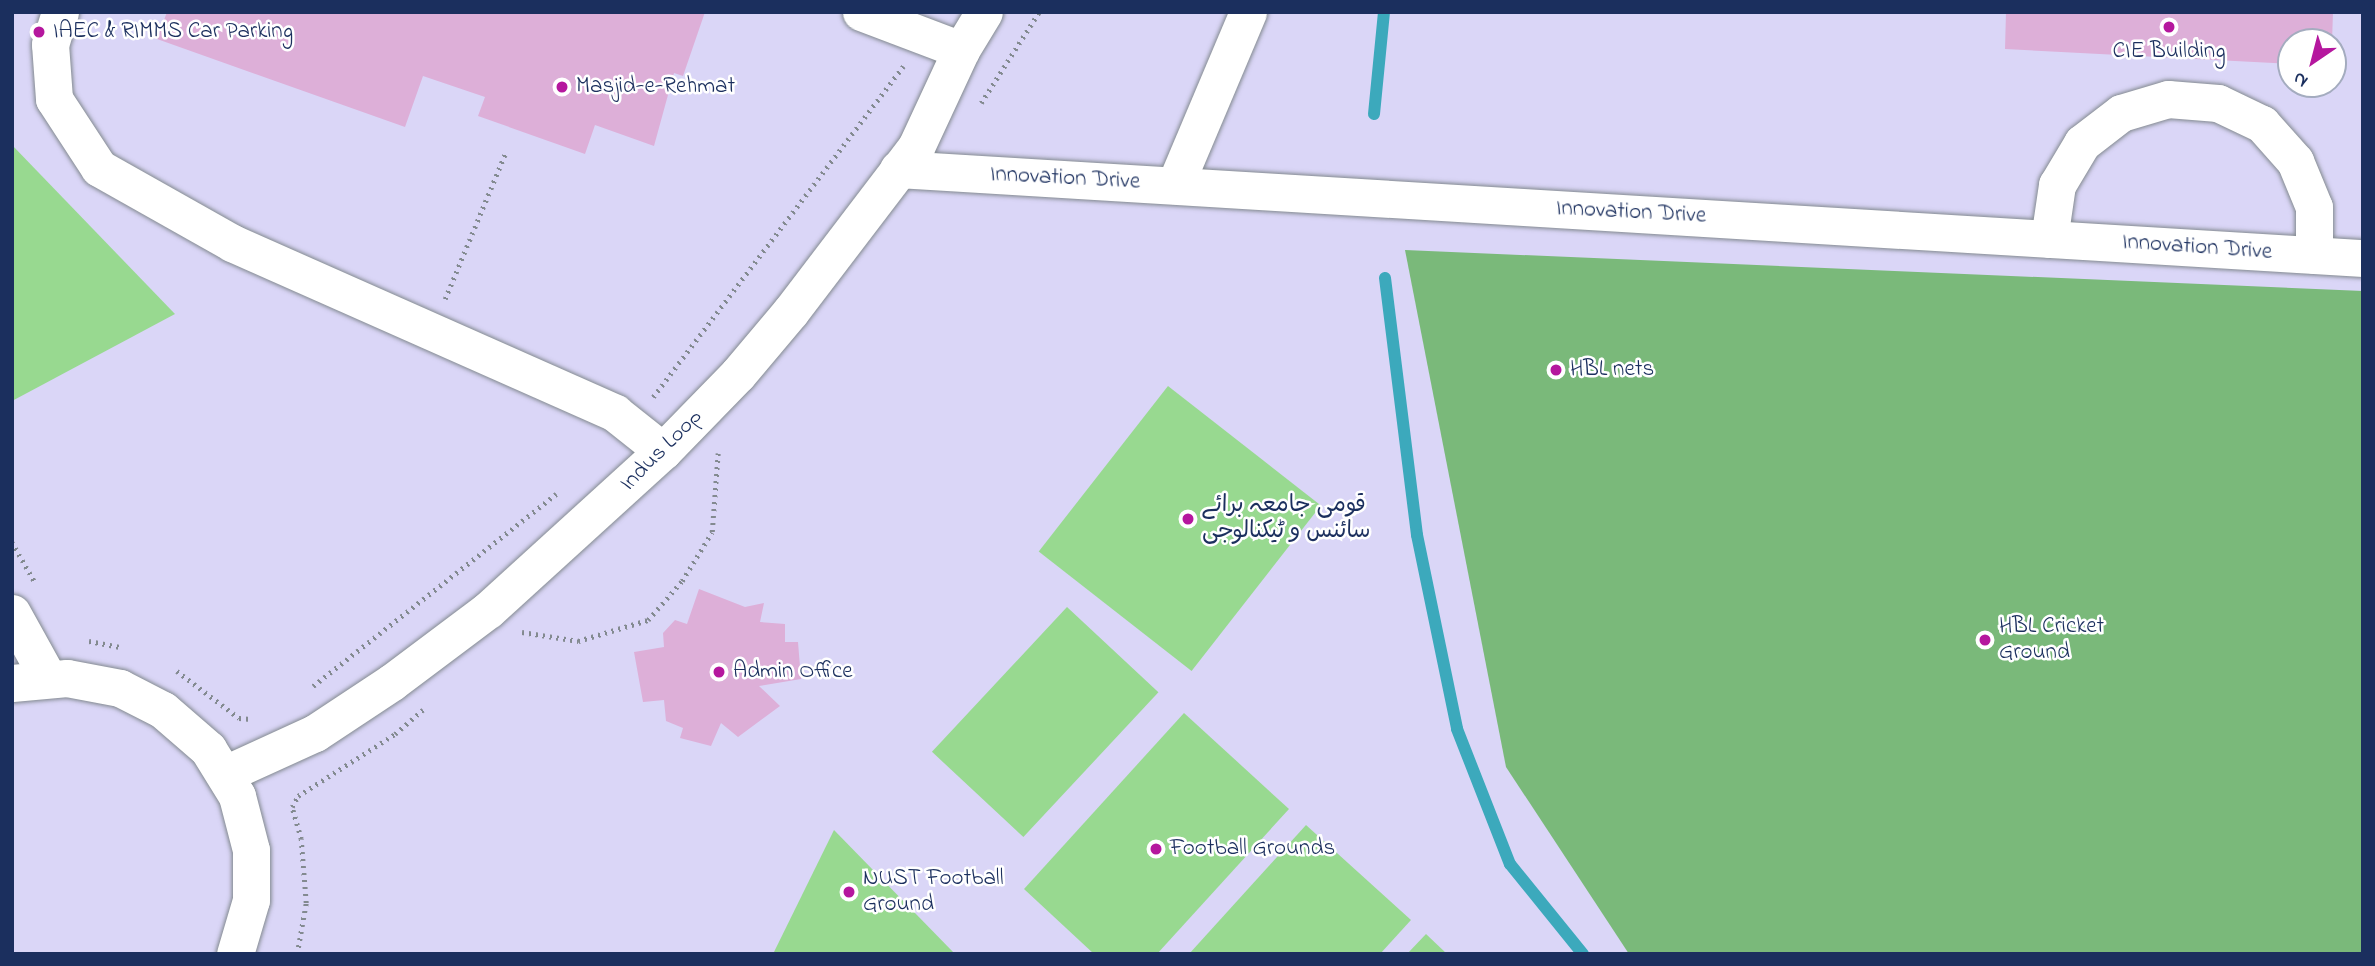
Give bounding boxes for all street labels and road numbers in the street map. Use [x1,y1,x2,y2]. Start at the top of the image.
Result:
street label: Innovation Drive [989,161,1141,197]
street label: Innovation Drive [1555,195,1707,231]
street label: Innovation Drive [2121,229,2273,267]
street label: Indus Loop [615,404,709,498]

